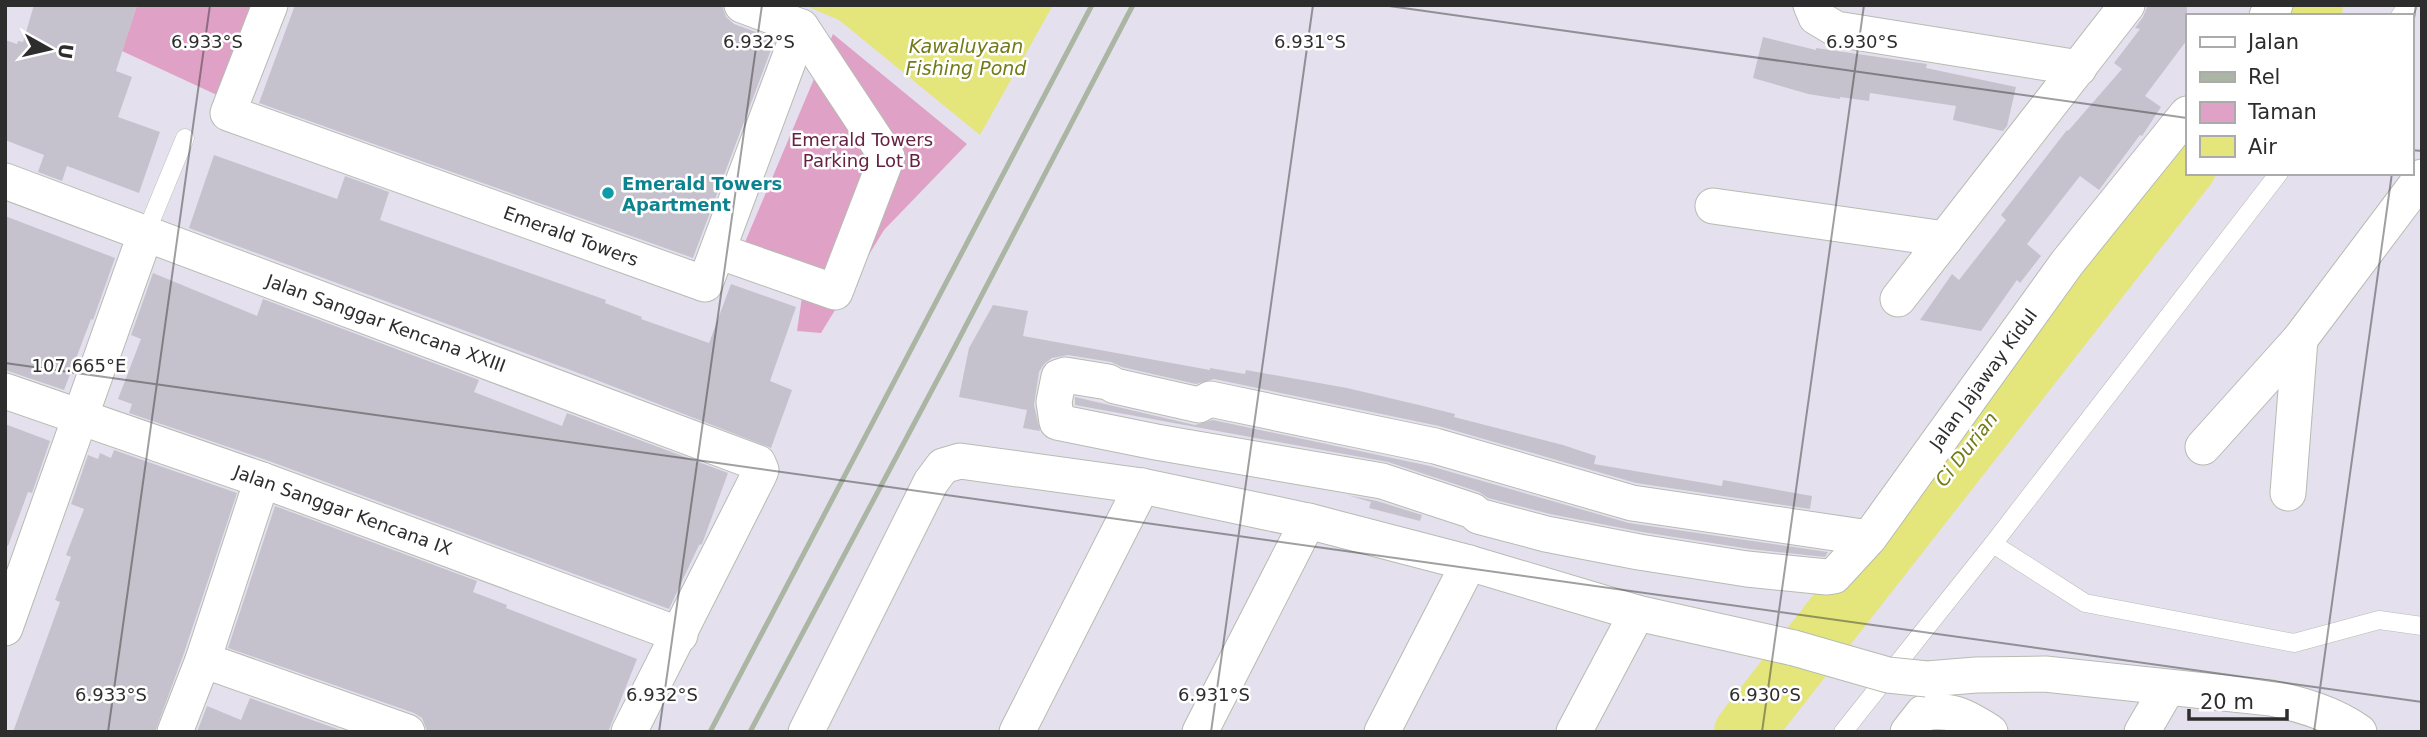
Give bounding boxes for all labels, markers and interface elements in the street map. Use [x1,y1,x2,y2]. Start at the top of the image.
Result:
north arrow [14,14,84,84]
legend [2186,14,2413,175]
text: Jalan [2246,30,2299,54]
text: 6.933°S [171,31,243,52]
text: 6.932°S [723,31,795,52]
text: 6.931°S [1274,31,1346,52]
text: 6.930°S [1826,31,1898,52]
water label: Kawaluyaan Fishing Pond [906,35,1027,79]
text: U [54,42,78,61]
text: Rel [2248,65,2280,89]
text: Taman [2247,100,2317,124]
park label: Emerald Towers Parking Lot B [791,129,933,171]
text: Air [2248,135,2277,159]
place label: Emerald Towers Apartment [622,173,782,215]
marker: Emerald Towers Apartment [600,185,616,201]
street label: Emerald Towers [501,202,641,270]
street label: Jalan Sanggar Kencana XXIII [262,269,509,376]
street label: Jalan Jajaway Kidul [1924,305,2041,454]
text: 107.665°E [32,355,126,376]
water label: Ci Durian [1930,408,2002,490]
street label: Jalan Sanggar Kencana IX [230,460,455,559]
scale bar [2189,678,2287,722]
text: 6.933°S [75,684,147,705]
text: 6.932°S [626,684,698,705]
text: 6.931°S [1178,684,1250,705]
text: 6.930°S [1729,684,1801,705]
text: 20 m [2200,690,2254,714]

